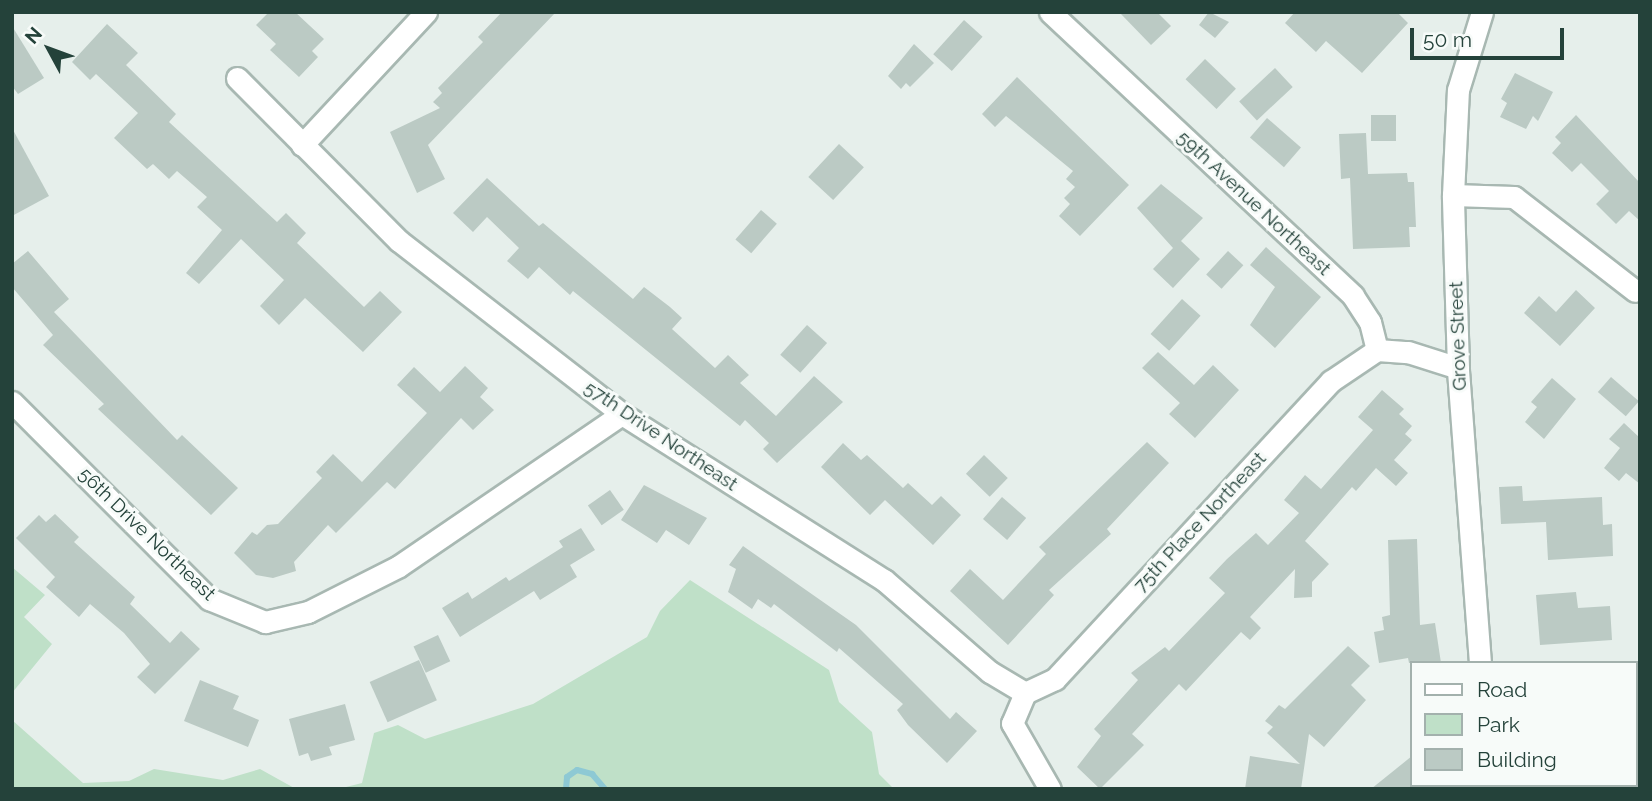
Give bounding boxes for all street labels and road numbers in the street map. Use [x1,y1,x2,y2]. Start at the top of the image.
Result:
street label: 59th Avenue Northeast [1172,126,1336,280]
street label: Grove Street [1445,281,1471,391]
street label: 57th Drive Northeast [580,376,742,496]
street label: 75th Place Northeast [1129,447,1271,597]
street label: 56th Drive Northeast [74,463,220,605]

